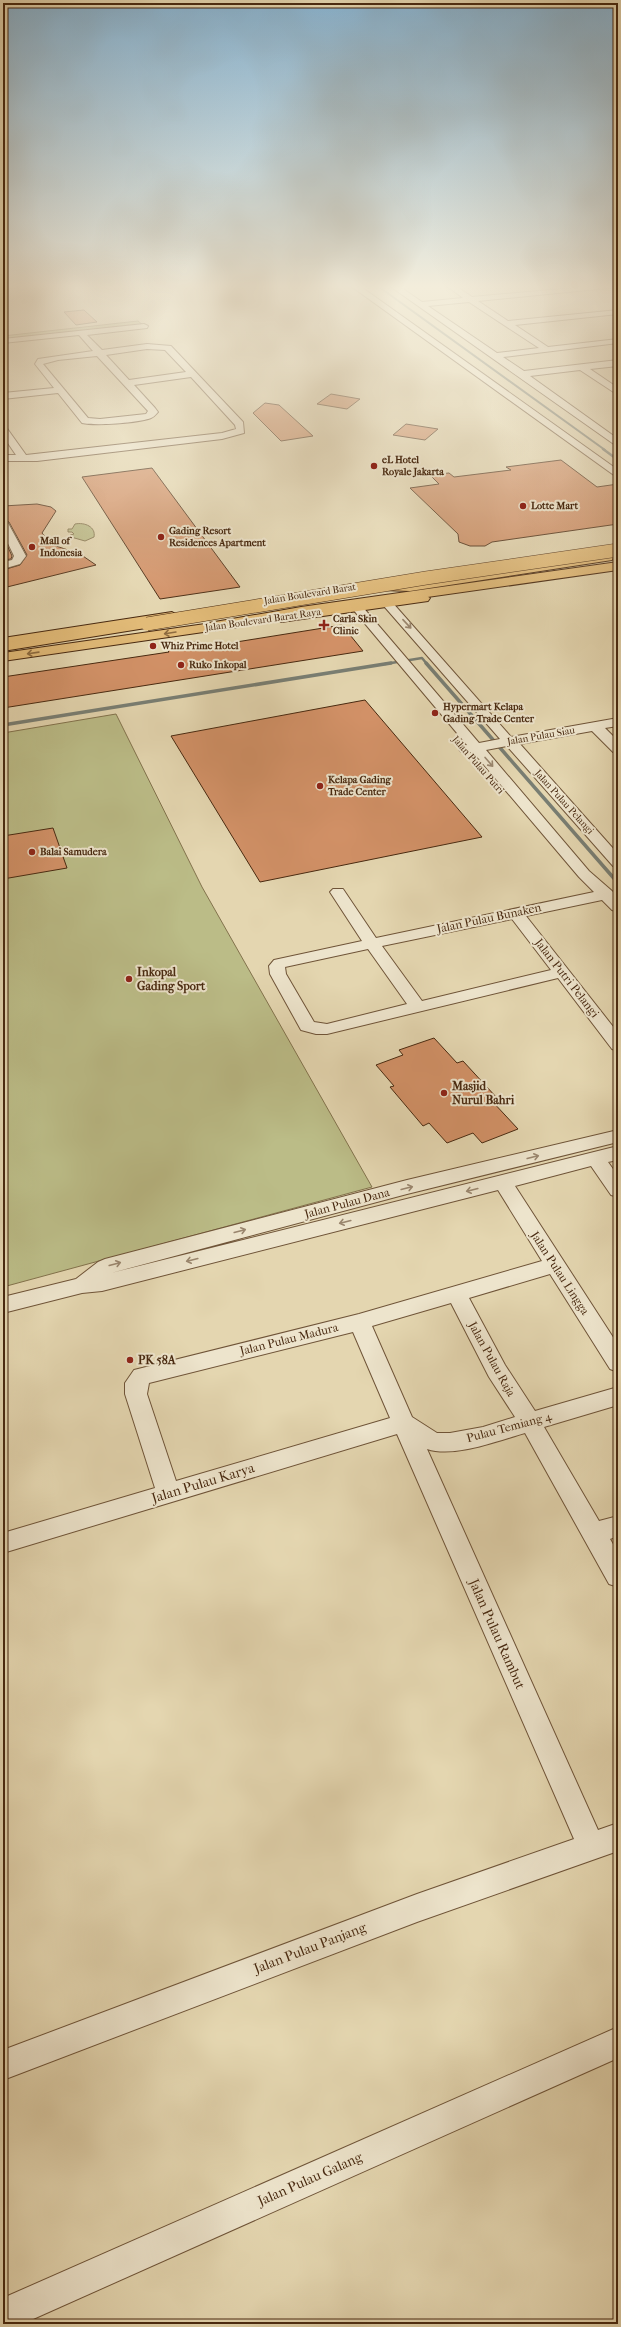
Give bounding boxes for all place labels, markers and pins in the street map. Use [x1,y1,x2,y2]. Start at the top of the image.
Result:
place label: eL Hotel Royale Jakarta [382,454,444,478]
marker: eL Hotel Royale Jakarta [369,461,379,471]
place label: Lotte Mart [531,500,578,512]
marker: Lotte Mart [518,501,528,511]
place label: Gading Resort Residences Apartment [169,525,266,549]
marker: Gading Resort Residences Apartment [156,532,166,542]
place label: Mall of Indonesia [39,535,82,559]
marker: Mall of Indonesia [27,542,37,552]
place label: Carla Skin Clinic [333,613,377,637]
marker: Carla Skin Clinic [318,619,330,631]
place label: Whiz Prime Hotel [160,640,239,652]
marker: Whiz Prime Hotel [148,641,158,651]
place label: Ruko Inkopal [189,659,247,671]
marker: Ruko Inkopal [176,660,186,670]
place label: Hypermart Kelapa Gading Trade Center [443,701,535,725]
marker: Hypermart Kelapa Gading Trade Center [430,708,440,718]
place label: Kelapa Gading Trade Center [327,774,392,798]
marker: Kelapa Gading Trade Center [315,781,325,791]
place label: Balai Samudera [40,846,107,858]
marker: Balai Samudera [27,847,37,857]
place label: Inkopal Gading Sport [137,965,206,994]
marker: Inkopal Gading Sport [124,974,134,984]
place label: Masjid Nurul Bahri [451,1079,515,1107]
marker: Masjid Nurul Bahri [439,1088,449,1098]
place label: PK 58A [138,1353,177,1367]
marker: PK 58A [125,1355,135,1365]

